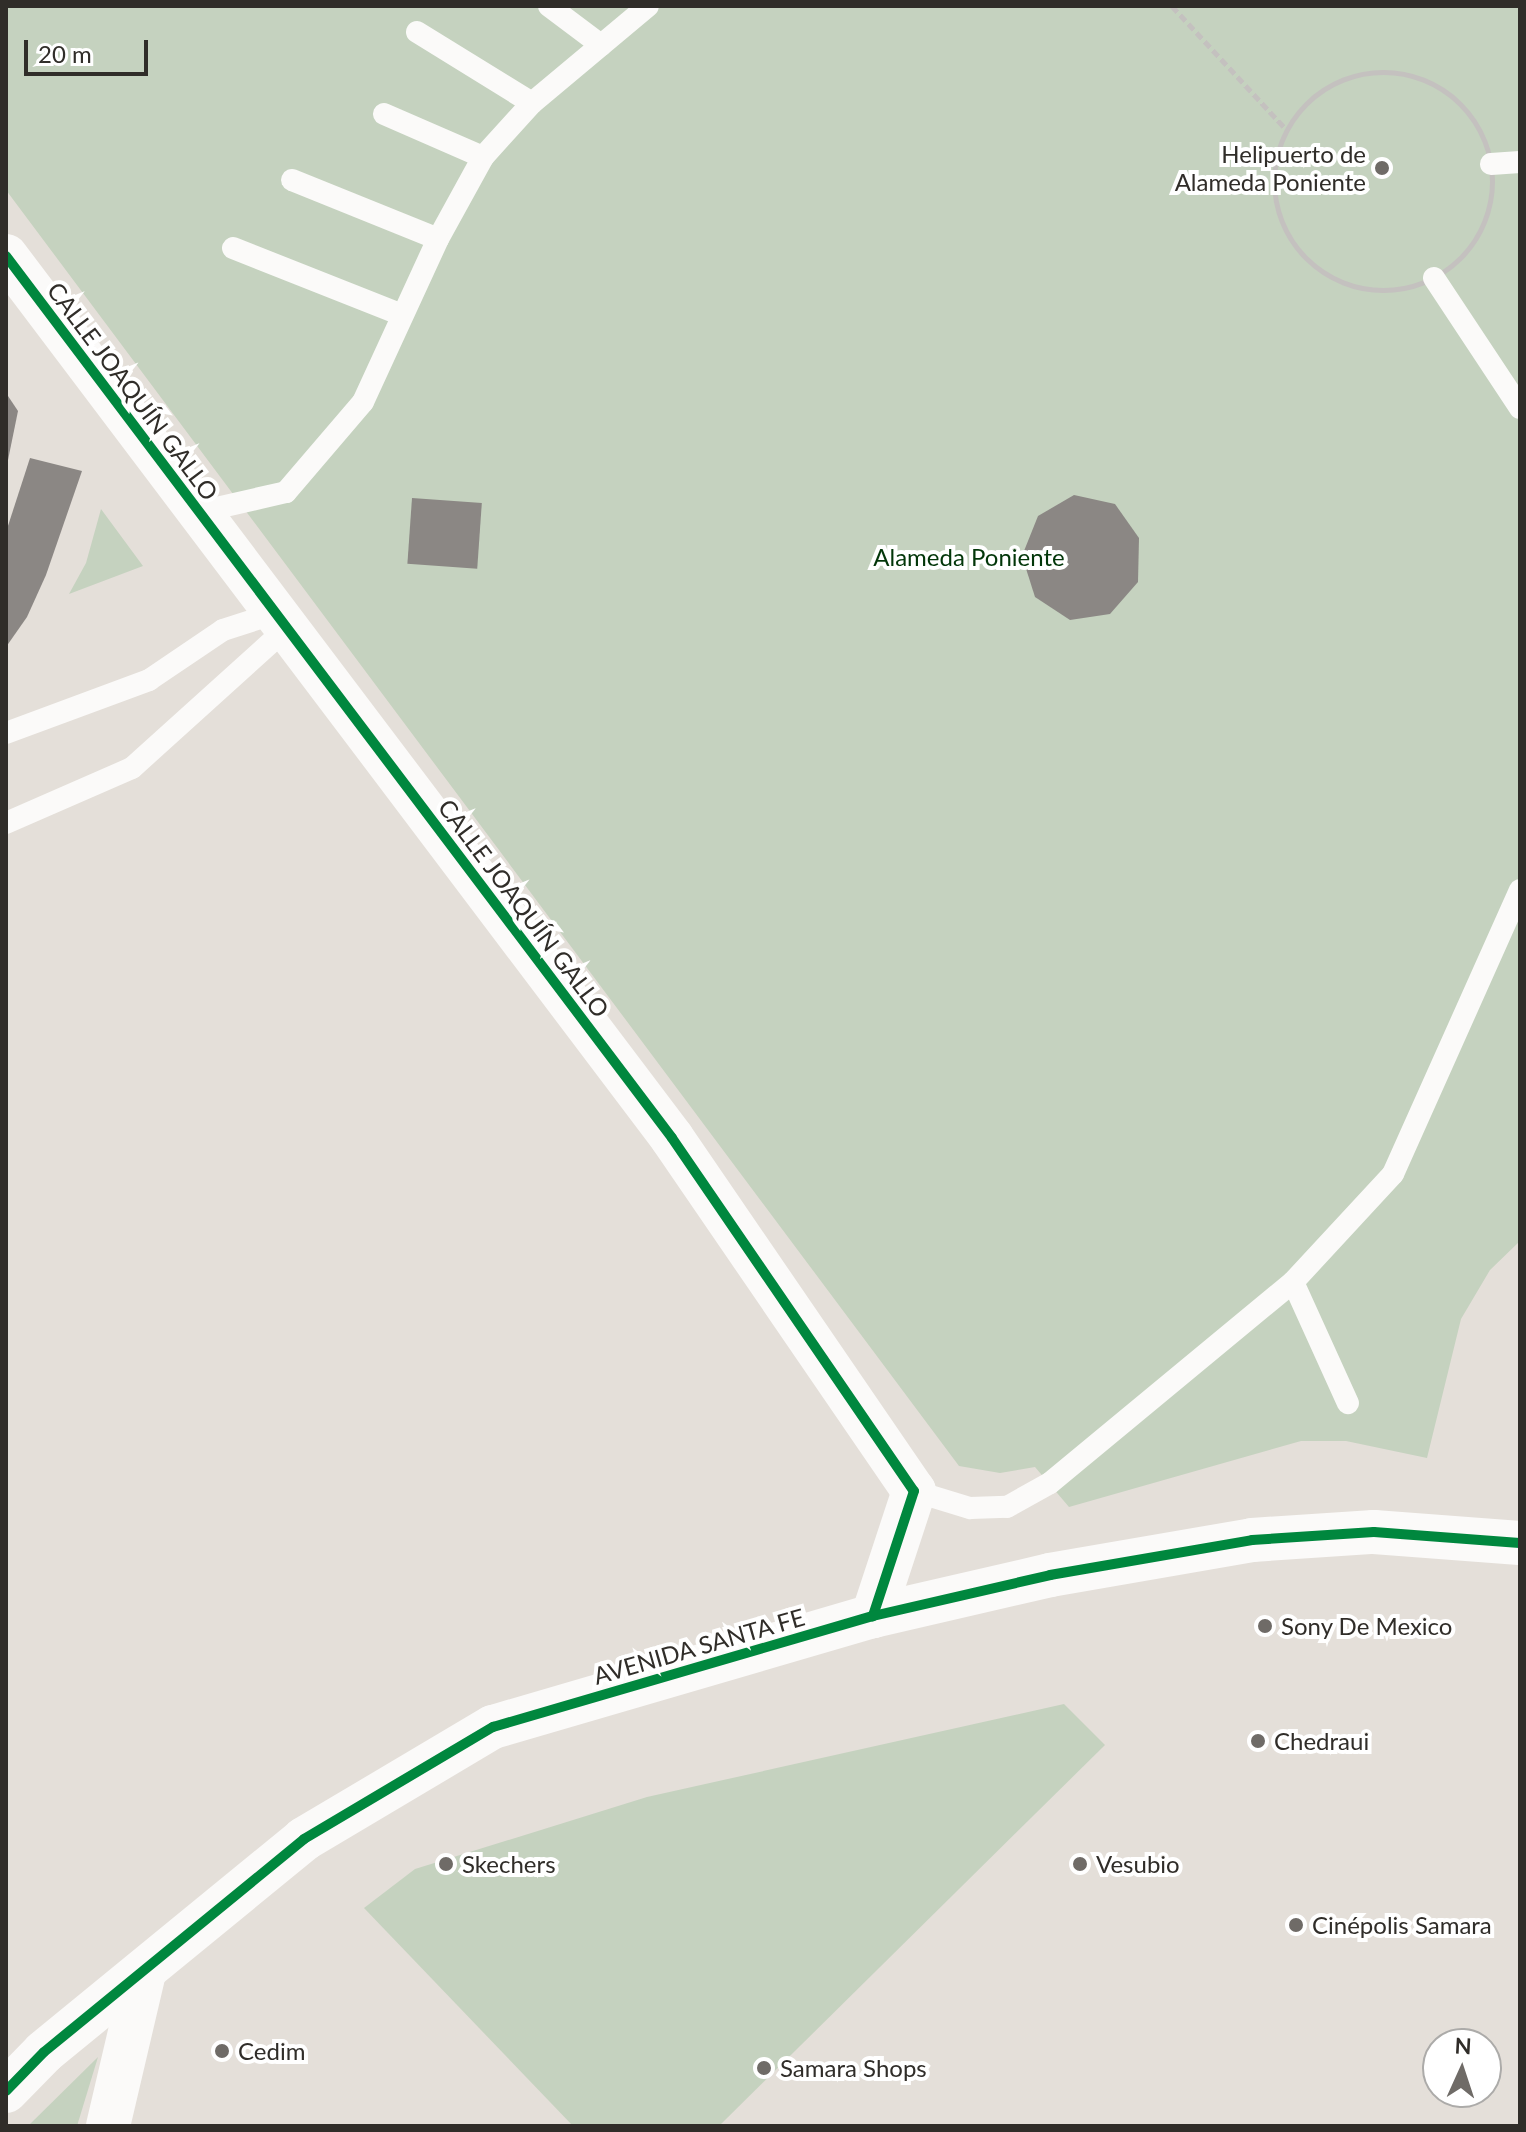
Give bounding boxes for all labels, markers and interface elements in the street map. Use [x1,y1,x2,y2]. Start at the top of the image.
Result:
scale bar [28,24,152,74]
text: 20 m [38,39,92,68]
place label: Helipuerto de Alameda Poniente [1175,140,1366,196]
marker: Helipuerto de Alameda Poniente [1373,159,1391,177]
street label: CALLE JOAQUÍN GALLO [41,276,225,506]
park label: Alameda Poniente [873,543,1065,571]
street label: CALLE JOAQUÍN GALLO [432,793,616,1023]
street label: AVENIDA SANTA FE [589,1602,809,1690]
place label: Sony De Mexico [1281,1612,1453,1640]
marker: Sony De Mexico [1256,1617,1274,1635]
place label: Chedraui [1274,1727,1369,1755]
marker: Chedraui [1249,1732,1267,1750]
place label: Skechers [462,1850,556,1878]
place label: Vesubio [1096,1850,1180,1878]
marker: Skechers [437,1855,455,1873]
marker: Vesubio [1071,1855,1089,1873]
place label: Cinépolis Samara [1312,1911,1492,1939]
marker: Cinépolis Samara [1287,1916,1305,1934]
north arrow [1422,2028,1502,2108]
text: N [1454,2032,1472,2059]
place label: Cedim [238,2037,305,2065]
marker: Cedim [213,2042,231,2060]
place label: Samara Shops [780,2054,927,2082]
marker: Samara Shops [755,2059,773,2077]

